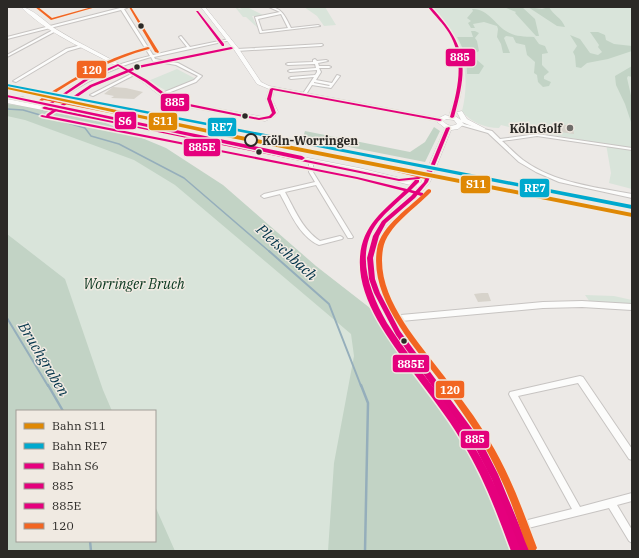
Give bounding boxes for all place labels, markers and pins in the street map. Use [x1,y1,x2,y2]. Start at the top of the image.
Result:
unlabelled marker [136,21,146,31]
unlabelled marker [132,62,142,72]
unlabelled marker [240,111,250,121]
place label: KölnGolf [510,121,563,136]
marker: KölnGolf [565,123,575,133]
marker: Köln-Worringen [244,133,258,147]
place label: Köln-Worringen [262,133,358,148]
unlabelled marker [254,147,264,157]
unlabelled marker [399,336,409,346]

